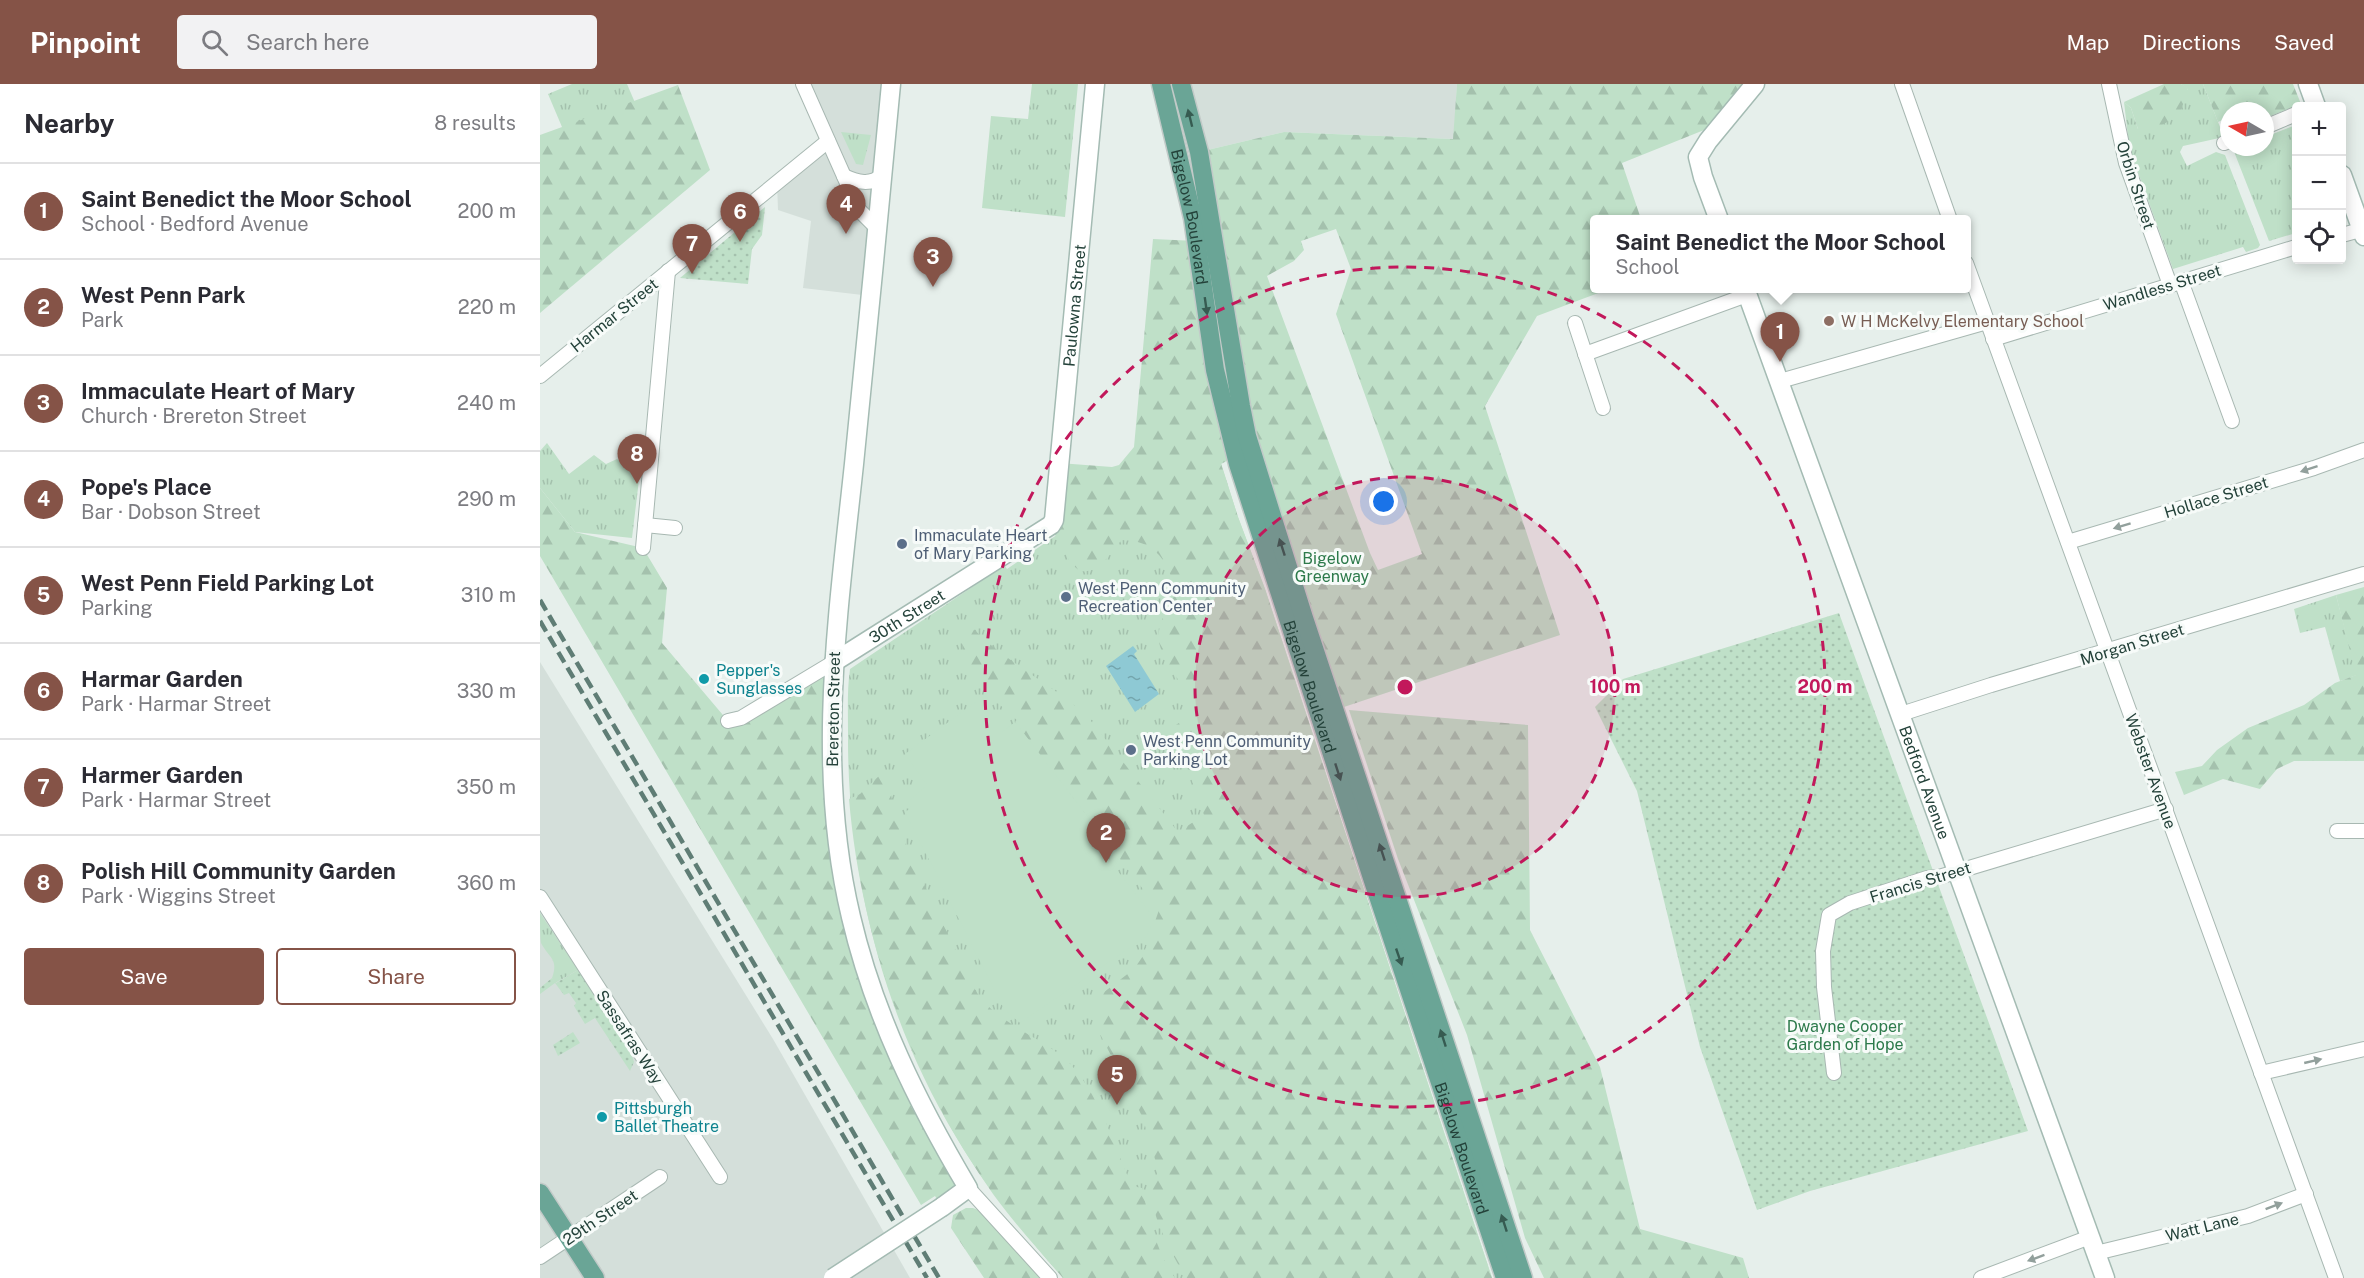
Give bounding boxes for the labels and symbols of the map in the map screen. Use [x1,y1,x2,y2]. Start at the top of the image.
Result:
north arrow [2220,102,2274,156]
one-way arrow [1185,109,1195,127]
street label: Orbin Street [2112,139,2159,232]
street label: Bigelow Boulevard [1167,147,1212,286]
pin: 4 [826,184,866,234]
pin: 6 [720,192,760,242]
pin: 7 [672,224,712,274]
pin: 3 [914,238,952,287]
street label: Paulowna Street [1059,243,1090,368]
street label: Wandless Street [2101,260,2223,314]
street label: Harmar Street [567,274,662,356]
one-way arrow [1201,296,1210,315]
pin: 1 [1760,312,1800,362]
place label: W H McKelvy Elementary School [1841,312,2084,331]
marker: W H McKelvy Elementary School [1822,314,1836,328]
pin: 8 [618,434,656,484]
one-way arrow [2300,465,2318,474]
street label: Hollace Street [2162,473,2270,522]
your location [1369,487,1398,516]
one-way arrow [2113,522,2131,531]
place label: Immaculate Heart of Mary Parking [914,526,1047,563]
marker: Immaculate Heart of Mary Parking [895,537,909,551]
one-way arrow [1276,538,1286,556]
park label: Bigelow Greenway [1295,549,1370,586]
place label: West Penn Community Recreation Center [1078,579,1247,616]
street label: 30th Street [866,586,948,647]
marker: West Penn Community Recreation Center [1059,590,1073,604]
street label: Bigelow Boulevard [1279,618,1340,755]
street label: Morgan Street [2078,620,2186,669]
street label: Brereton Street [823,651,844,767]
place label: Pepper's Sunglasses [716,661,802,698]
marker: Pepper's Sunglasses [697,672,711,686]
text: 100 m [1589,676,1641,697]
text: 200 m [1798,676,1852,697]
centre of rings [1395,677,1415,697]
street label: Webster Avenue [2121,711,2180,831]
street label: Bedford Avenue [1895,723,1954,842]
place label: West Penn Community Parking Lot [1143,732,1312,769]
marker: West Penn Community Parking Lot [1124,743,1138,757]
one-way arrow [1334,763,1343,781]
pin: 2 [1086,814,1126,863]
one-way arrow [1377,843,1386,861]
street label: Francis Street [1867,858,1973,907]
one-way arrow [1395,948,1405,966]
street label: Sassafras Way [592,987,667,1088]
park label: Dwayne Cooper Garden of Hope [1787,1017,1903,1054]
one-way arrow [1438,1029,1447,1047]
pin: 5 [1098,1056,1136,1105]
one-way arrow [2303,1056,2322,1066]
street label: Bigelow Boulevard [1431,1080,1492,1217]
place label: Pittsburgh Ballet Theatre [614,1099,719,1136]
marker: Pittsburgh Ballet Theatre [595,1110,609,1124]
street label: 29th Street [559,1186,641,1249]
one-way arrow [2265,1201,2283,1210]
street label: Watt Lane [2164,1209,2241,1246]
one-way arrow [1499,1214,1509,1232]
one-way arrow [2027,1254,2045,1263]

